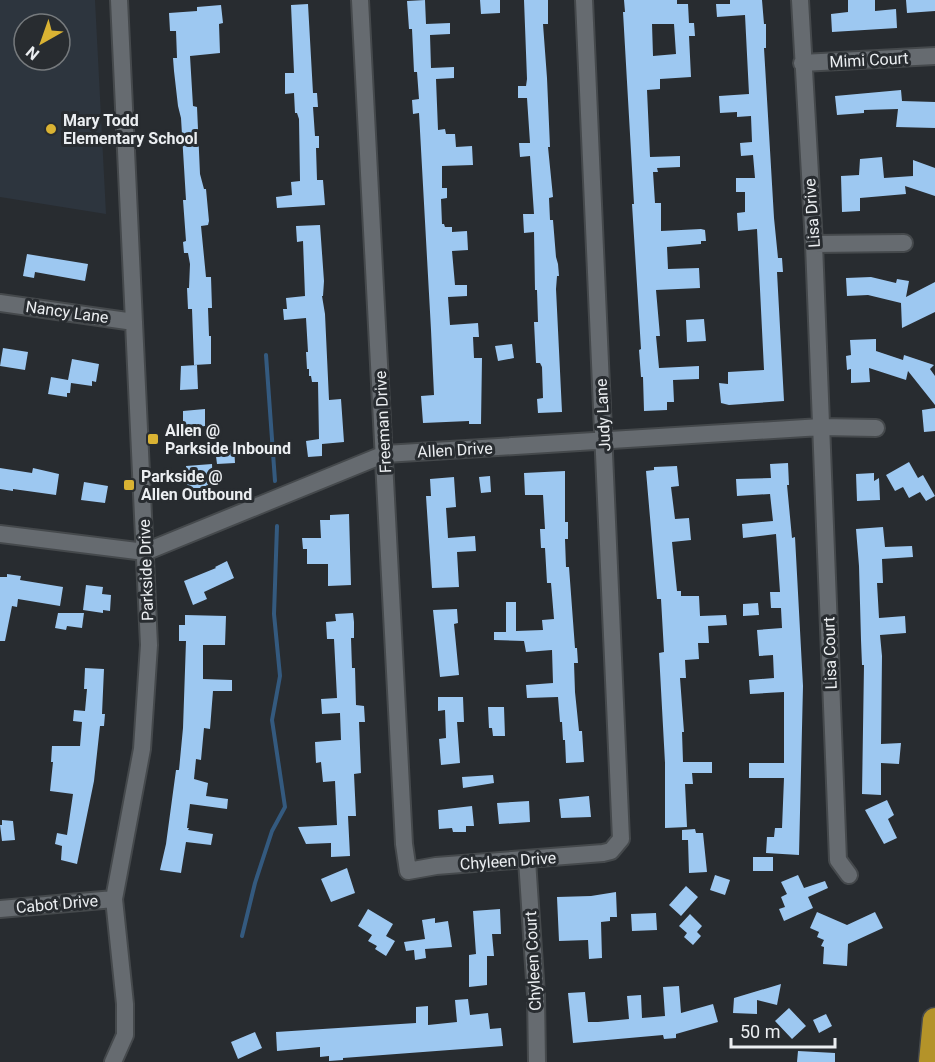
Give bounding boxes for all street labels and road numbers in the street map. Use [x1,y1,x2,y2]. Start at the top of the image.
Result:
street label: Mimi Court [829,48,909,72]
street label: Lisa Drive [800,178,824,248]
street label: Nancy Lane [24,297,110,327]
street label: Freeman Drive [371,370,395,474]
street label: Judy Lane [592,378,614,452]
street label: Allen Drive [417,439,493,461]
street label: Parkside Drive [135,519,157,621]
street label: Lisa Court [819,616,841,690]
street label: Chyleen Drive [459,848,557,874]
street label: Cabot Drive [15,891,99,917]
street label: Chyleen Court [521,911,545,1011]

